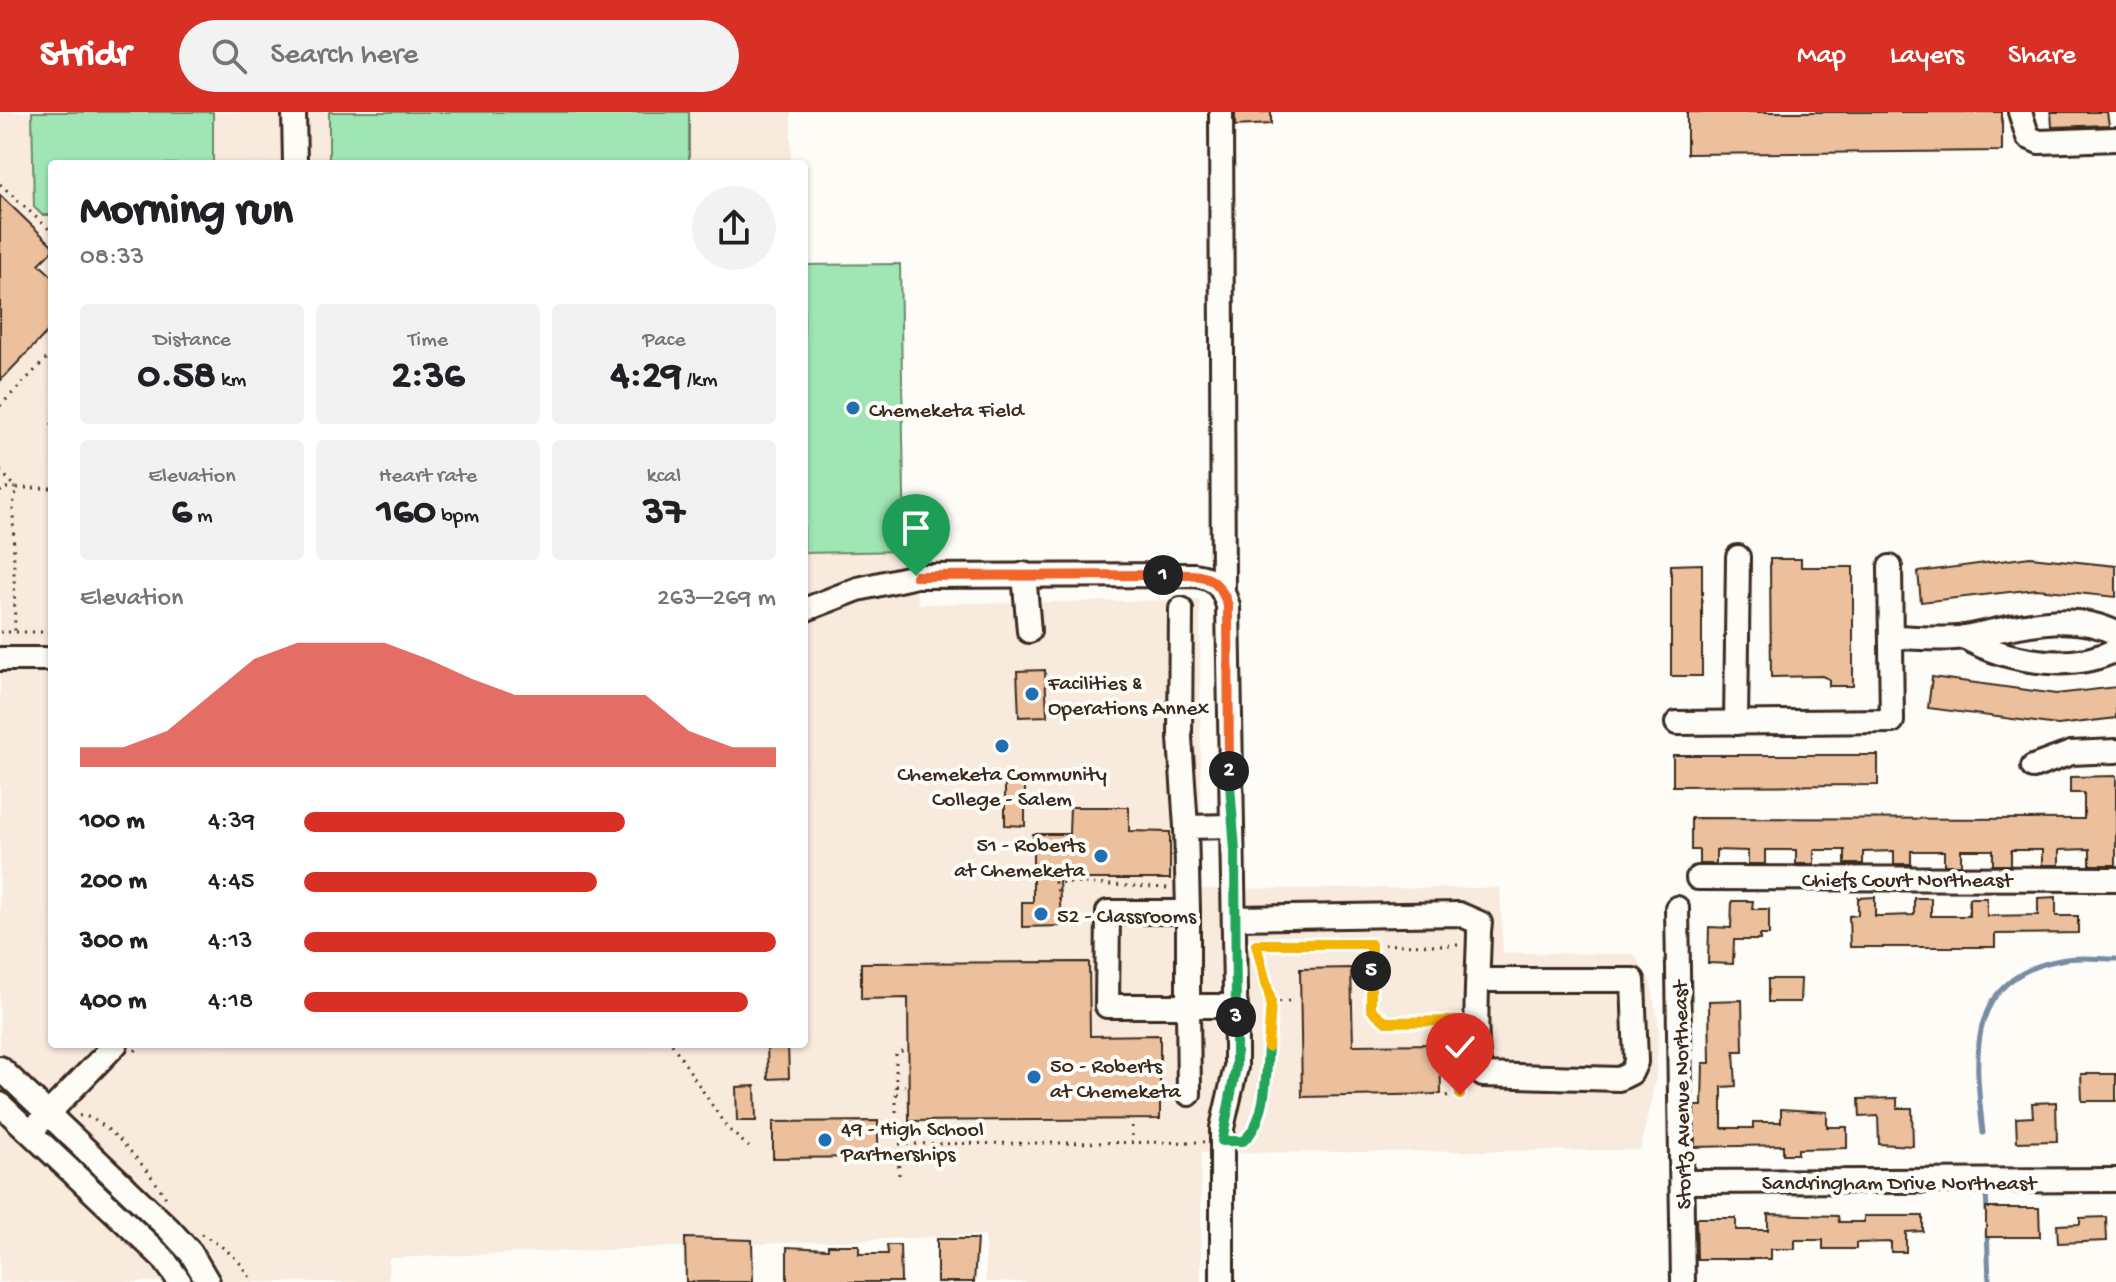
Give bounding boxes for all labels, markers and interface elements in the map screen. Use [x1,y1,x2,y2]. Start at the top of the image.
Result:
search box [179,20,739,92]
text: Stridr [40,34,131,78]
icon: search [207,34,251,78]
text: Search here [271,39,418,74]
text: Map [1797,40,1846,73]
text: Layers [1890,40,1964,73]
text: Share [2008,40,2076,73]
button: share [692,186,776,270]
text: Morning run [80,187,293,239]
text: 08:33 [80,243,144,274]
text: Distance [153,328,231,354]
text: Time [408,328,448,354]
text: Pace [642,328,686,354]
text: 0.58 [138,354,216,401]
text: 2:36 [391,354,465,401]
text: 4:29 [610,354,682,401]
text: km [216,368,246,394]
text: /km [682,368,718,394]
marker: Chemeketa Field [844,399,862,417]
place label: Chemeketa Field [869,399,1026,425]
text: Elevation [148,464,236,490]
text: Heart rate [379,464,477,490]
text: kcal [647,464,681,490]
text: 6 [171,490,192,537]
text: 160 [377,490,436,537]
text: 37 [643,490,685,537]
pin [882,494,950,576]
text: m [192,504,213,530]
text: bpm [436,504,479,530]
icon: arrive [894,506,938,550]
pin: 1 [1143,555,1183,595]
text: 1 [1159,562,1167,588]
text: Elevation [80,584,183,615]
text: 263–269 m [657,584,776,615]
place label: Facilities & Operations Annex [1047,672,1210,723]
marker: Facilities & Operations Annex [1023,685,1041,703]
marker: Chemeketa Community College - Salem [993,737,1011,755]
pin: 2 [1209,751,1249,791]
text: 2 [1224,758,1234,784]
place label: Chemeketa Community College - Salem [897,763,1107,814]
text: 100 m [80,807,145,838]
text: 4:39 [208,807,255,838]
place label: 51 - Roberts at Chemeketa [954,834,1086,885]
marker: 51 - Roberts at Chemeketa [1092,847,1110,865]
text: 200 m [80,867,147,898]
text: 4:45 [208,867,254,898]
street label: Chiefs Court Northeast [1802,869,2014,895]
marker: 52 - Classrooms [1032,905,1050,923]
place label: 52 - Classrooms [1057,905,1197,931]
text: 300 m [80,927,148,958]
text: 4:13 [208,927,252,958]
pin: 5 [1351,951,1391,991]
text: 5 [1365,958,1377,984]
street label: Stortz Avenue Northeast [1669,978,1699,1209]
text: 400 m [80,987,146,1018]
text: 4:18 [208,987,253,1018]
pin: 3 [1216,997,1256,1037]
text: 3 [1230,1004,1242,1030]
pin [1426,1013,1494,1095]
icon: check [1438,1025,1482,1069]
place label: 50 - Roberts at Chemeketa [1050,1055,1182,1106]
marker: 50 - Roberts at Chemeketa [1025,1068,1043,1086]
place label: 49 - High School Partnerships [840,1118,984,1169]
marker: 49 - High School Partnerships [816,1131,834,1149]
street label: Sandringham Drive Northeast [1762,1172,2038,1198]

